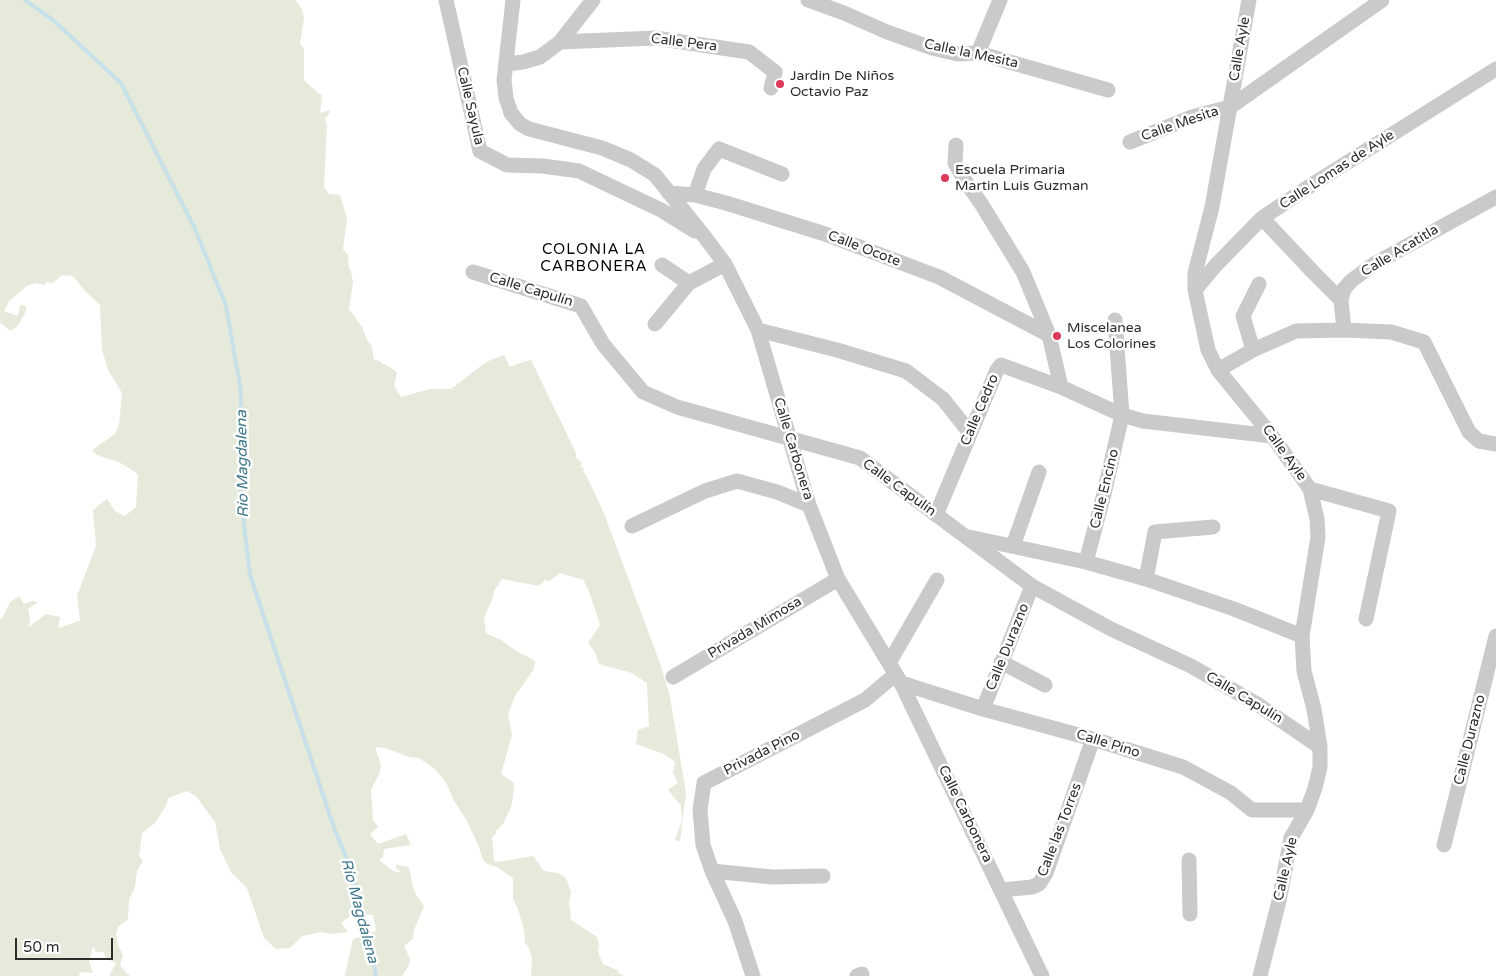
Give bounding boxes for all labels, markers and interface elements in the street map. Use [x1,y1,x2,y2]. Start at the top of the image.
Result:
street label: Calle Ayle [1226,16,1254,82]
street label: Calle Pera [650,31,718,55]
street label: Calle la Mesita [922,36,1020,72]
street label: Calle Sayula [453,65,487,147]
place label: Jardin De Niños Octavio Paz [790,68,894,100]
marker: Jardin De Niños Octavio Paz [774,78,786,90]
street label: Calle Mesita [1139,103,1221,145]
street label: Calle Lomas de Ayle [1277,127,1397,213]
place label: Escuela Primaria Martin Luis Guzman [955,162,1089,194]
marker: Escuela Primaria Martin Luis Guzman [939,172,951,184]
street label: Calle Acatitla [1358,221,1442,281]
street label: Calle Ocote [825,227,903,271]
district label: COLONIA LA CARBONERA [539,241,649,276]
street label: Calle Capulín [487,269,575,311]
place label: Miscelanea Los Colorines [1067,320,1156,352]
marker: Miscelanea Los Colorines [1051,330,1063,342]
street label: Calle Cedro [957,372,1003,448]
street label: Calle Carbonera [769,396,817,502]
water label: Río Magdalena [233,410,253,518]
street label: Calle Ayle [1258,422,1310,484]
street label: Calle Encino [1087,447,1123,531]
street label: Calle Capulín [859,456,939,520]
street label: Privada Mimosa [705,593,805,663]
street label: Calle Durazno [983,601,1033,693]
street label: Calle Capulín [1203,669,1285,727]
street label: Calle Durazno [1451,693,1489,787]
street label: Calle Pino [1074,726,1142,762]
street label: Privada Pino [721,727,803,779]
street label: Calle Carbonera [934,763,996,865]
street label: Calle las Torres [1034,781,1086,879]
street label: Calle Ayle [1271,835,1301,903]
water label: Río Magdalena [336,857,382,965]
scale bar [18,928,115,960]
text: 50 m [23,938,60,956]

